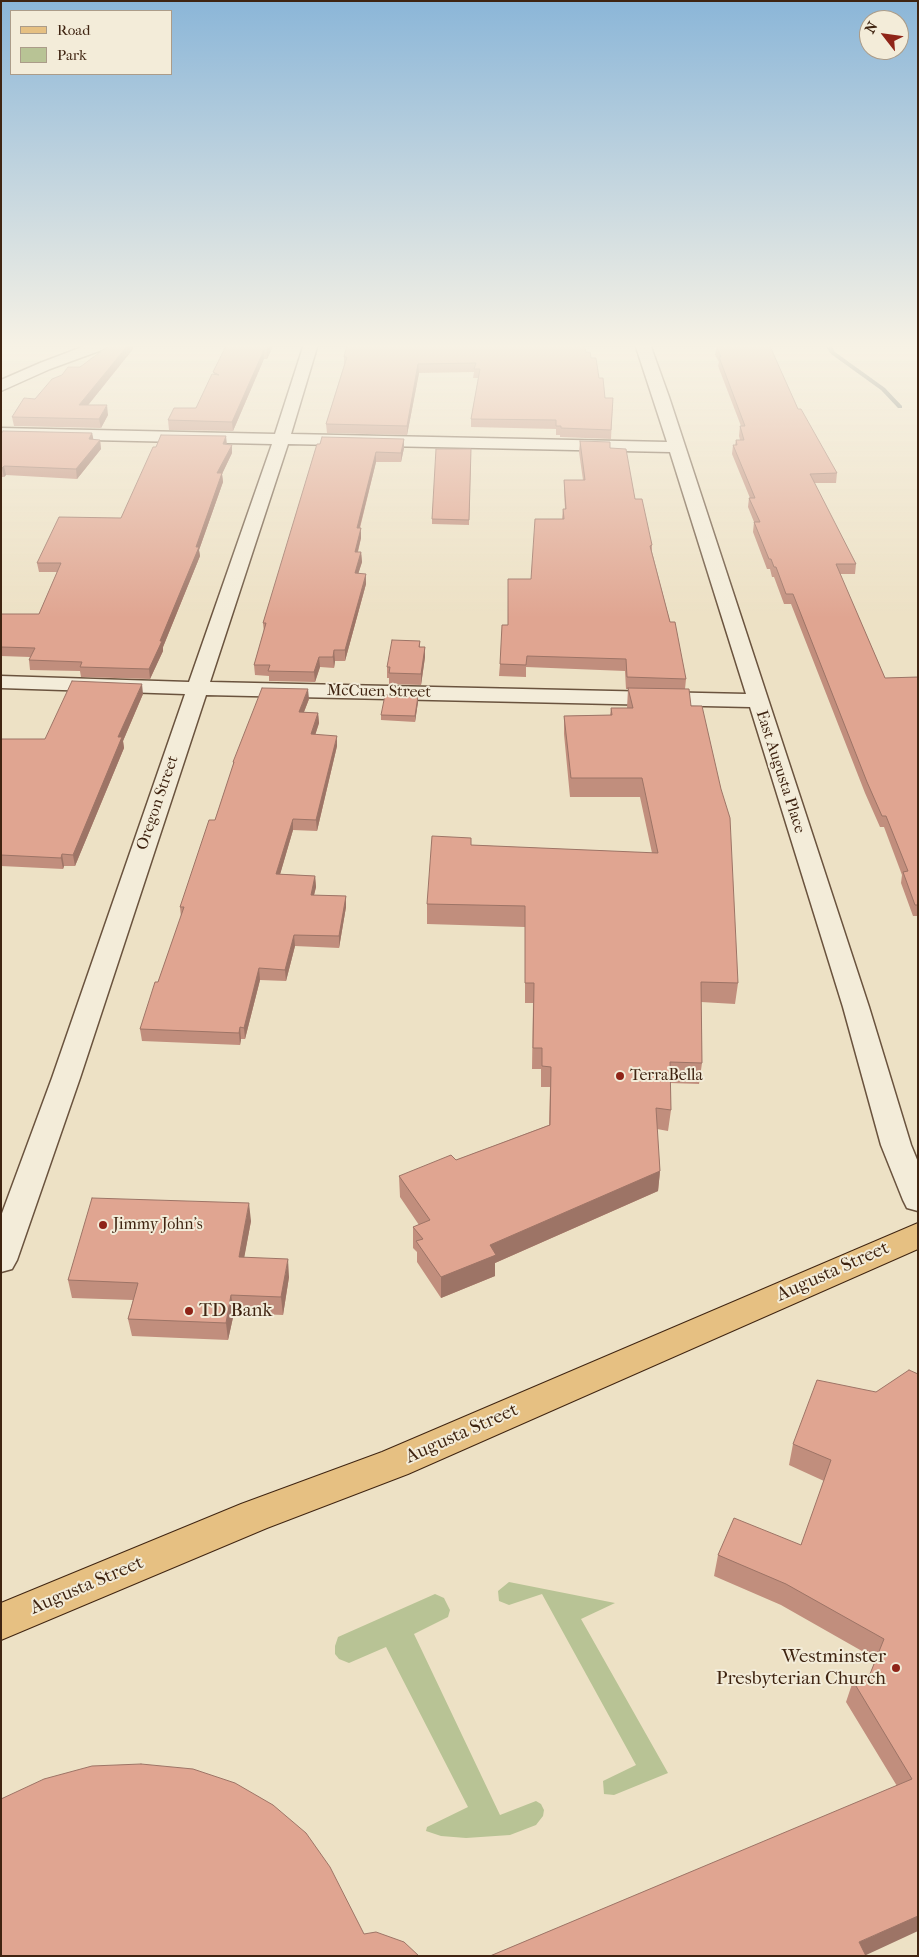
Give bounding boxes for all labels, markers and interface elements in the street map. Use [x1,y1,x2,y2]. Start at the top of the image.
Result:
legend [10,10,172,75]
north arrow [859,10,909,60]
text: N [861,19,881,37]
text: Road [57,21,90,39]
text: Park [57,46,87,64]
street label: McCuen Street [327,681,431,703]
street label: East Augusta Place [751,708,809,836]
street label: Oregon Street [133,753,183,853]
place label: TerraBella [630,1066,703,1086]
marker: TerraBella [614,1070,626,1082]
place label: Jimmy John's [113,1215,203,1235]
marker: Jimmy John's [97,1219,109,1231]
street label: Augusta Street [773,1237,893,1307]
place label: TD Bank [199,1300,272,1322]
marker: TD Bank [183,1305,195,1317]
street label: Augusta Street [402,1399,522,1469]
street label: Augusta Street [27,1552,147,1620]
place label: Westminster Presbyterian Church [716,1646,886,1690]
marker: Westminster Presbyterian Church [890,1662,902,1674]

